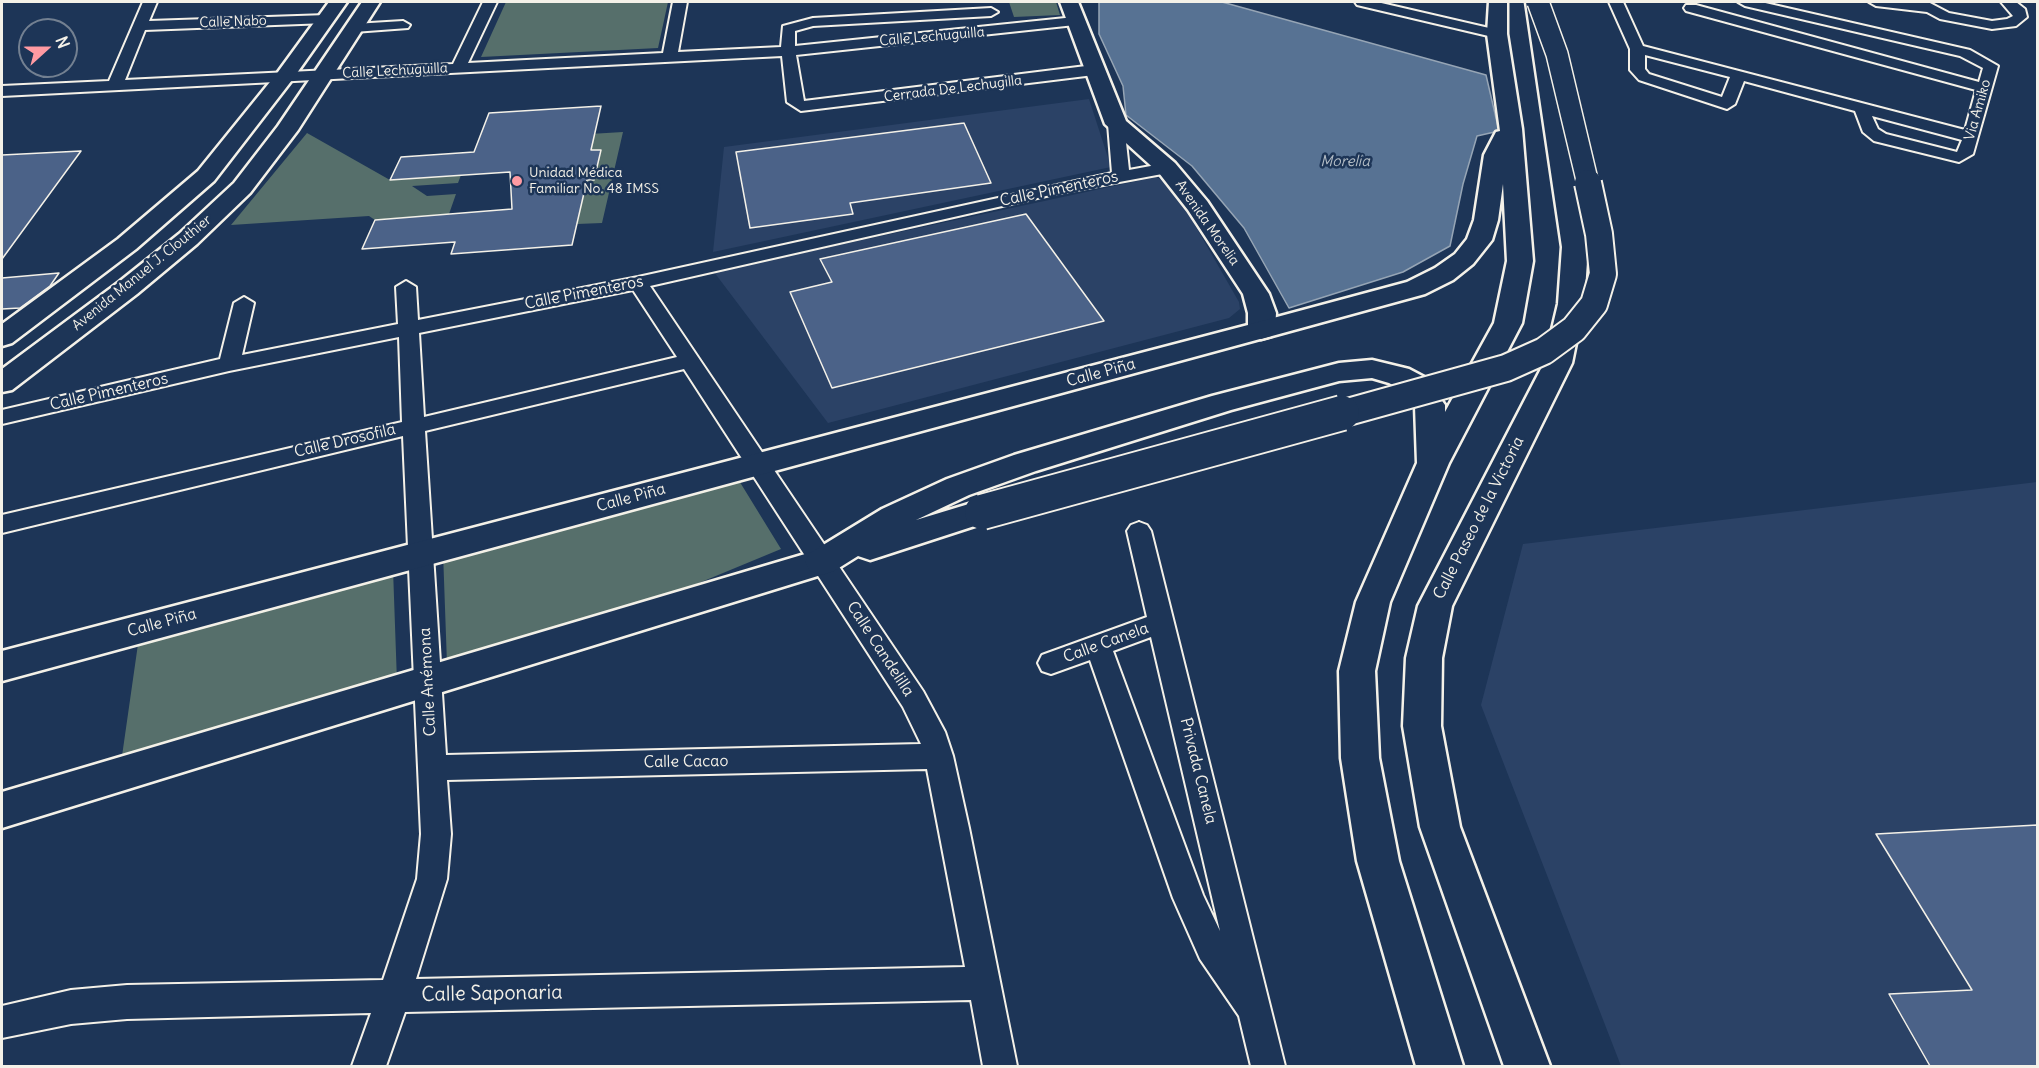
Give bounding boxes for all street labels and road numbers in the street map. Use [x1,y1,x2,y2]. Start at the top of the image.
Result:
street label: Calle Nabo [199,12,267,32]
street label: Calle Lechuguilla [879,24,985,50]
street label: Calle Lechuguilla [342,60,448,82]
street label: Cerrada De Lechugilla [883,72,1023,106]
street label: Via Amiko [1961,78,1995,142]
street label: Calle Pimenteros [998,167,1120,211]
street label: Avenida Morelia [1171,177,1243,269]
street label: Avenida Manuel J. Clouthier [69,212,215,334]
street label: Calle Pimenteros [523,272,645,314]
street label: Calle Piña [1064,355,1138,391]
street label: Calle Pimenteros [48,369,170,415]
street label: Calle Drosofila [292,420,398,462]
street label: Calle Paseo de la Victoria [1430,434,1528,602]
street label: Calle Piña [594,480,668,516]
street label: Calle Candelilla [842,598,918,700]
street label: Calle Piña [125,605,199,641]
street label: Calle Canela [1061,619,1151,667]
street label: Calle Anémona [416,627,440,737]
street label: Privada Canela [1176,716,1220,826]
street label: Calle Cacao [644,752,728,772]
street label: Calle Saponaria [421,981,563,1007]

